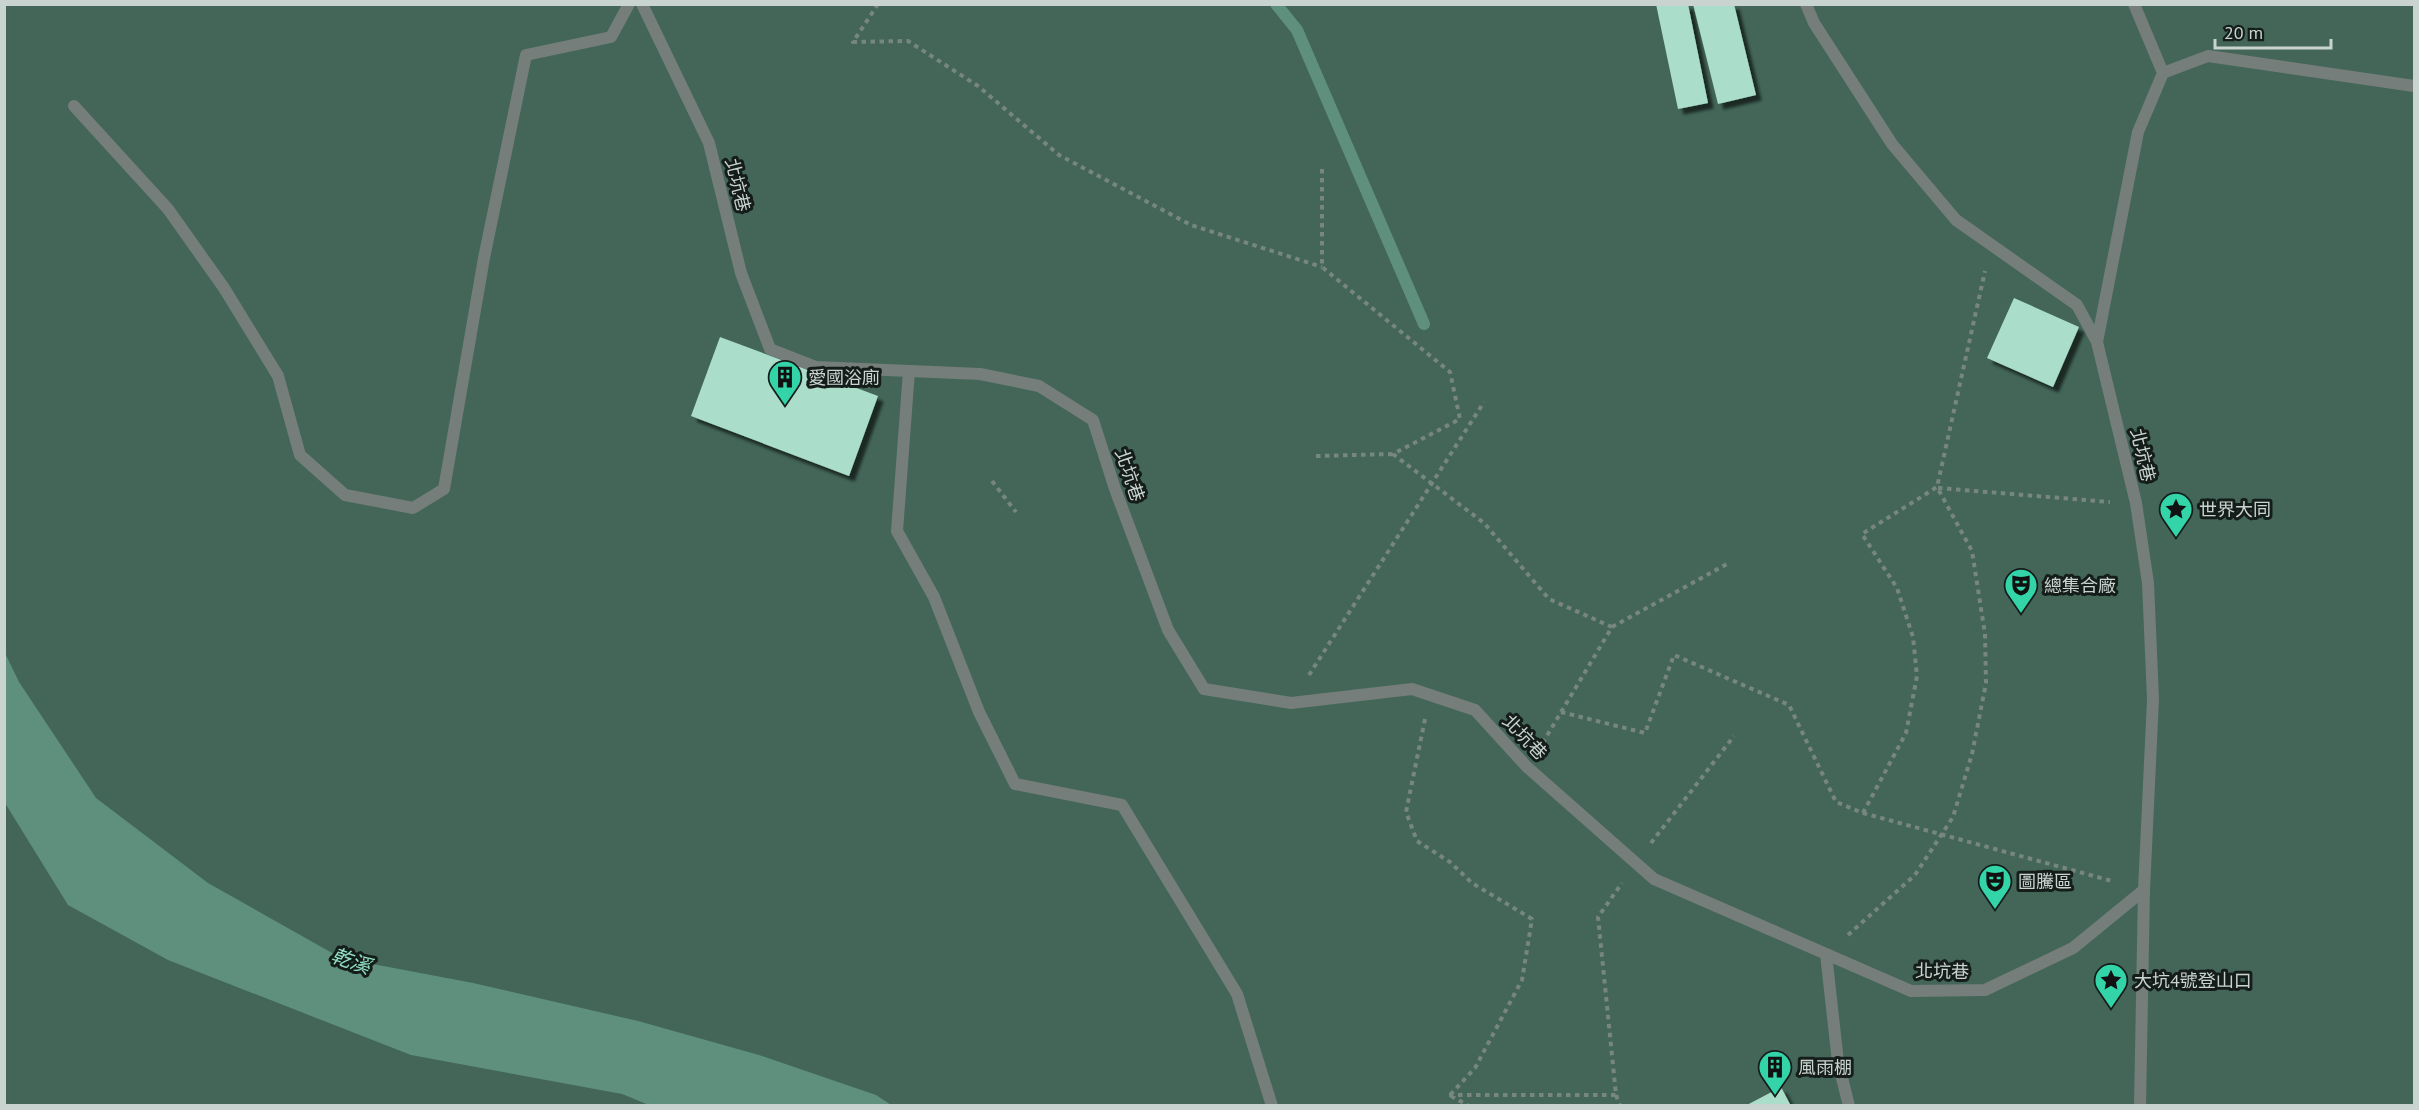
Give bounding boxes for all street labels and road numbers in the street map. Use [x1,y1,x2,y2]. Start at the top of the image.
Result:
street label: 北坑巷 [720,156,756,214]
street label: 北坑巷 [2126,426,2160,484]
street label: 北坑巷 [1110,446,1150,504]
street label: 北坑巷 [1498,710,1552,764]
street label: 北坑巷 [1915,959,1969,983]

